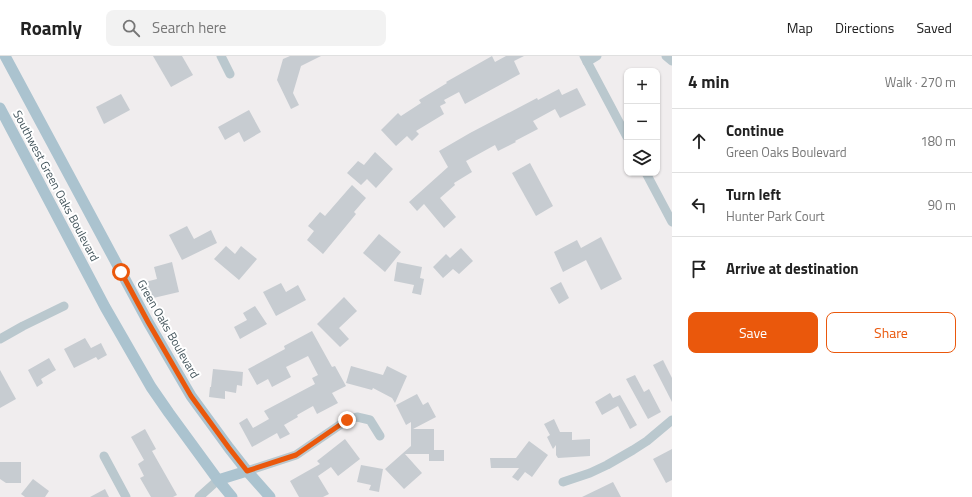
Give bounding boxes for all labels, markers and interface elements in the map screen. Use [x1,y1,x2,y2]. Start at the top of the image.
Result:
search box [106,10,386,46]
text: Roamly [20,13,82,42]
text: Search here [152,16,226,39]
icon: search [120,17,142,39]
text: Map [787,17,813,38]
text: Directions [835,17,894,38]
text: Saved [916,17,952,38]
map controls [624,68,660,176]
button: + [624,68,660,104]
text: 4 min [688,69,729,95]
text: Walk · 270 m [885,72,956,92]
button: − [624,104,660,140]
street label: Southwest Green Oaks Boulevard [8,107,104,265]
text: Continue [726,119,784,142]
icon: ahead [688,130,710,152]
text: 180 m [920,131,956,151]
button: layers [624,140,660,176]
text: Green Oaks Boulevard [726,142,847,162]
text: Turn left [726,183,781,206]
icon: left [688,194,710,216]
text: 90 m [928,195,956,215]
text: Hunter Park Court [726,206,825,226]
text: Arrive at destination [726,257,859,280]
icon: arrive [688,258,710,280]
route start [112,263,130,281]
street label: Green Oaks Boulevard [132,276,205,382]
button: Save [688,312,818,353]
button: Share [826,312,956,353]
route end [338,411,356,429]

